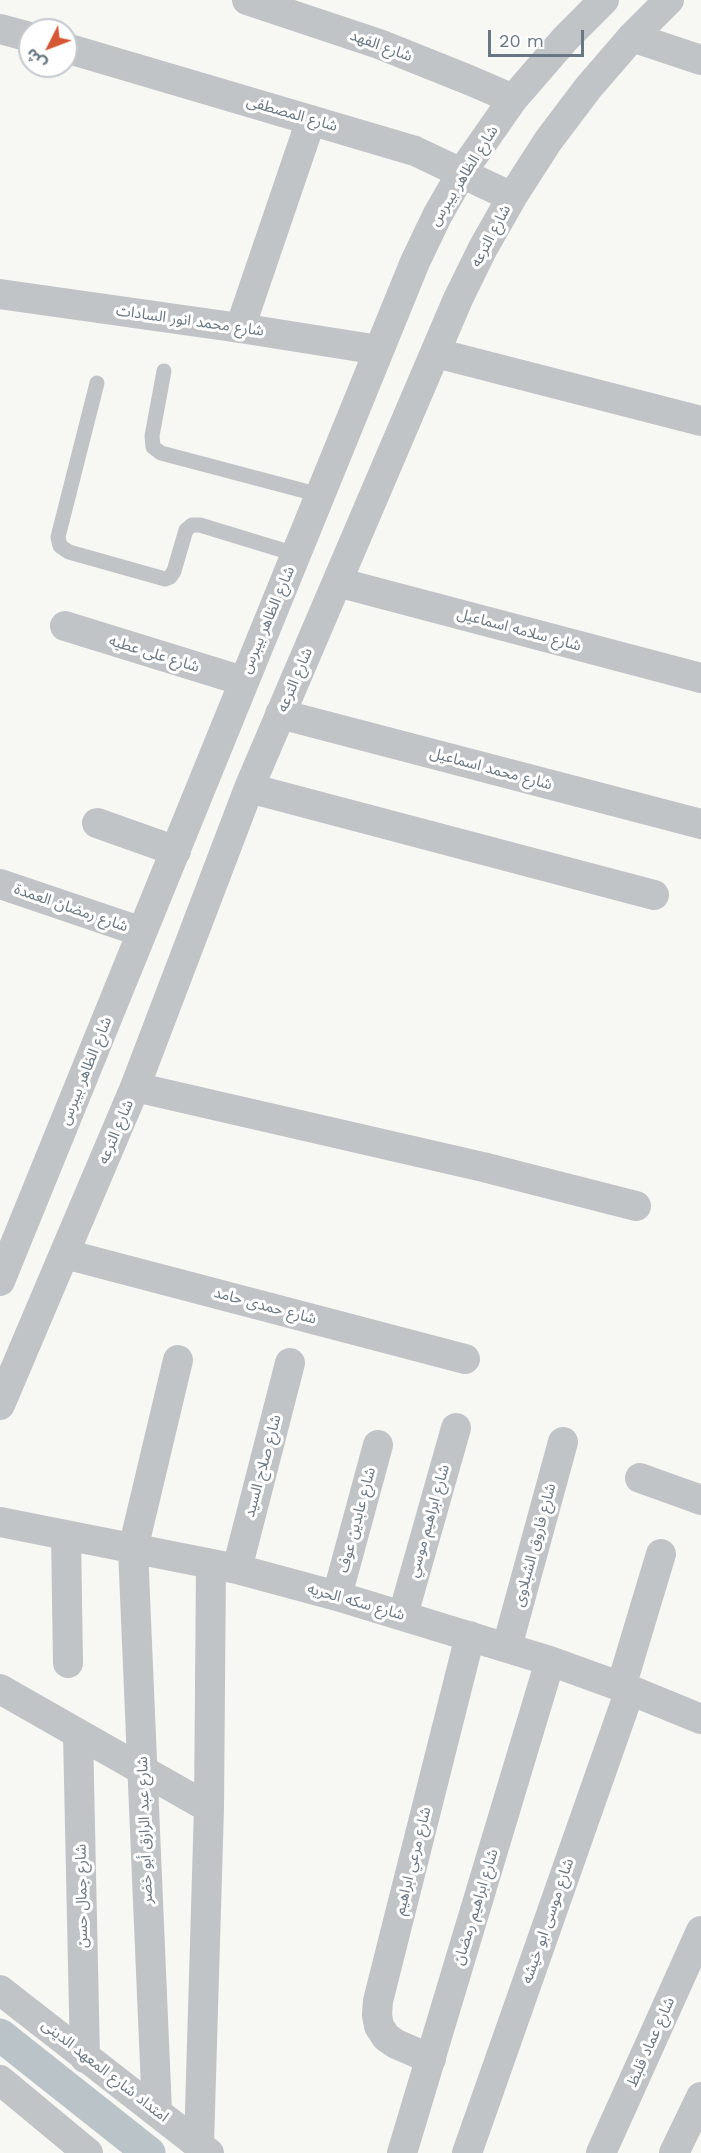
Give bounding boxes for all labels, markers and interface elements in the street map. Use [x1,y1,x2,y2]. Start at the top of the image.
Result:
north arrow [18,18,78,78]
scale bar [491,18,587,56]
street label: شارع الفهد [347,26,415,66]
text: 20 m [499,30,544,51]
text: ش [21,45,50,74]
street label: شارع المصطفى [244,92,340,136]
street label: شارع الظاهر بيبرس [426,123,502,229]
street label: شارع الترعه [467,202,515,270]
street label: شارع محمد انور السادات [115,302,265,340]
street label: شارع الظاهر بيبرس [237,564,299,676]
street label: شارع سلامه اسماعيل [455,605,583,655]
street label: شارع على عطيه [107,632,201,676]
street label: شارع الترعه [273,645,317,715]
street label: شارع محمد اسماعيل [428,744,554,794]
street label: شارع رمضان العمدة [12,880,130,936]
street label: شارع الظاهر بيبرس [56,1014,116,1128]
street label: شارع الترعه [94,1097,138,1167]
street label: شارع حمدى حامد [212,1284,318,1328]
street label: شارع صلاح السيد [241,1413,285,1519]
street label: شارع ابراهيم موسي [404,1462,454,1580]
street label: شارع عابدين عوف [334,1465,380,1575]
street label: شارع فاروق الشبلاوى [510,1481,560,1609]
street label: شارع سكه الحريه [305,1580,407,1624]
street label: شارع عبد الرازق أبو خضر [133,1756,157,1904]
street label: شارع مرعي ابراهيم [391,1805,435,1917]
street label: شارع جمال حسن [72,1844,92,1948]
street label: شارع ابراهيم رمضان [450,1847,502,1967]
street label: شارع موسى ابو خيشه [518,1856,578,1986]
street label: شارع عماد قلبظ [623,1994,679,2090]
street label: امتداد شارع المعهد الدينى [38,2016,172,2126]

